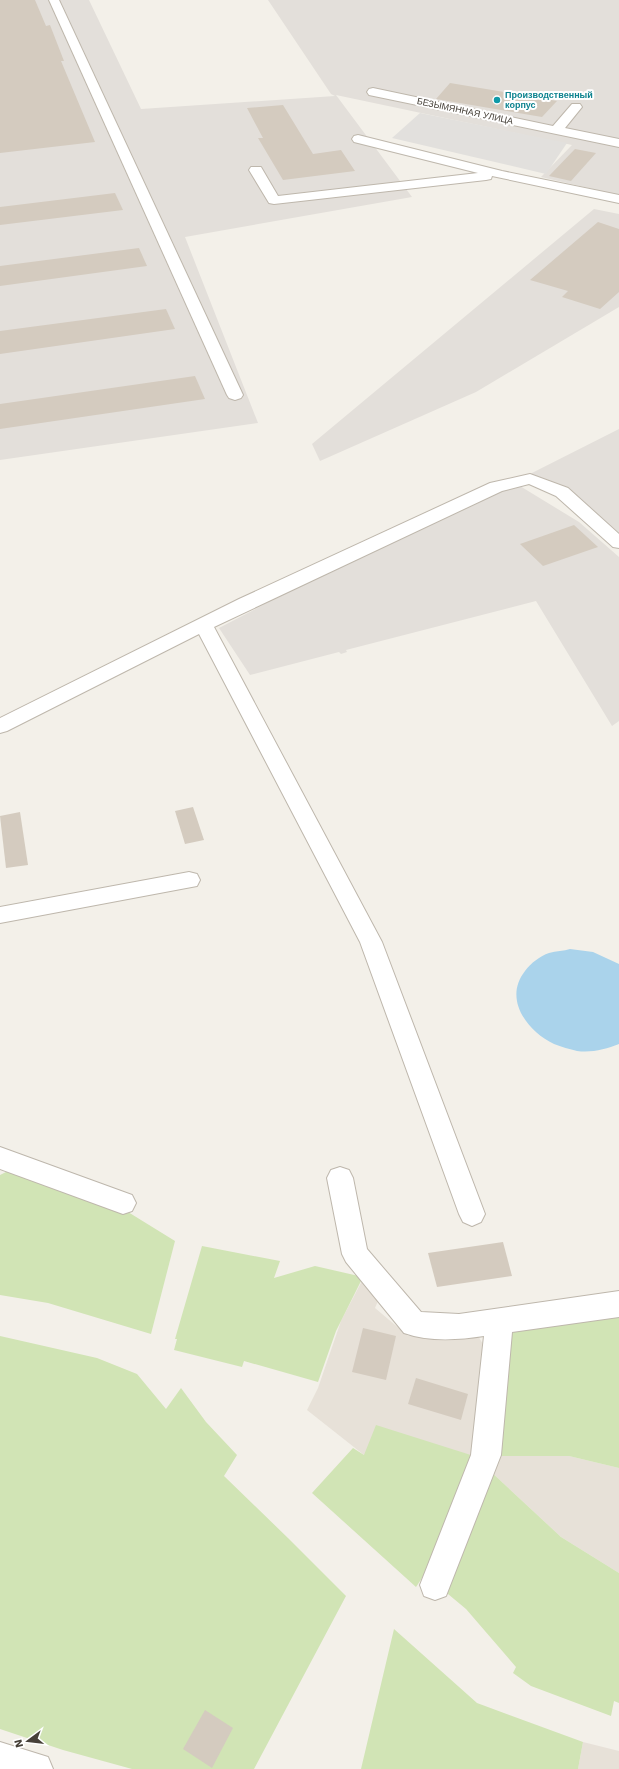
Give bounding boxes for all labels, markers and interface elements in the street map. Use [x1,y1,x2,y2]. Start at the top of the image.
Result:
place label: Производственный корпус [505,90,593,110]
marker: Производственный корпус [492,95,502,105]
street label: БЕЗЫМЯННАЯ УЛИЦА [416,96,514,126]
north arrow [8,1721,48,1761]
text: N [11,1738,26,1749]

